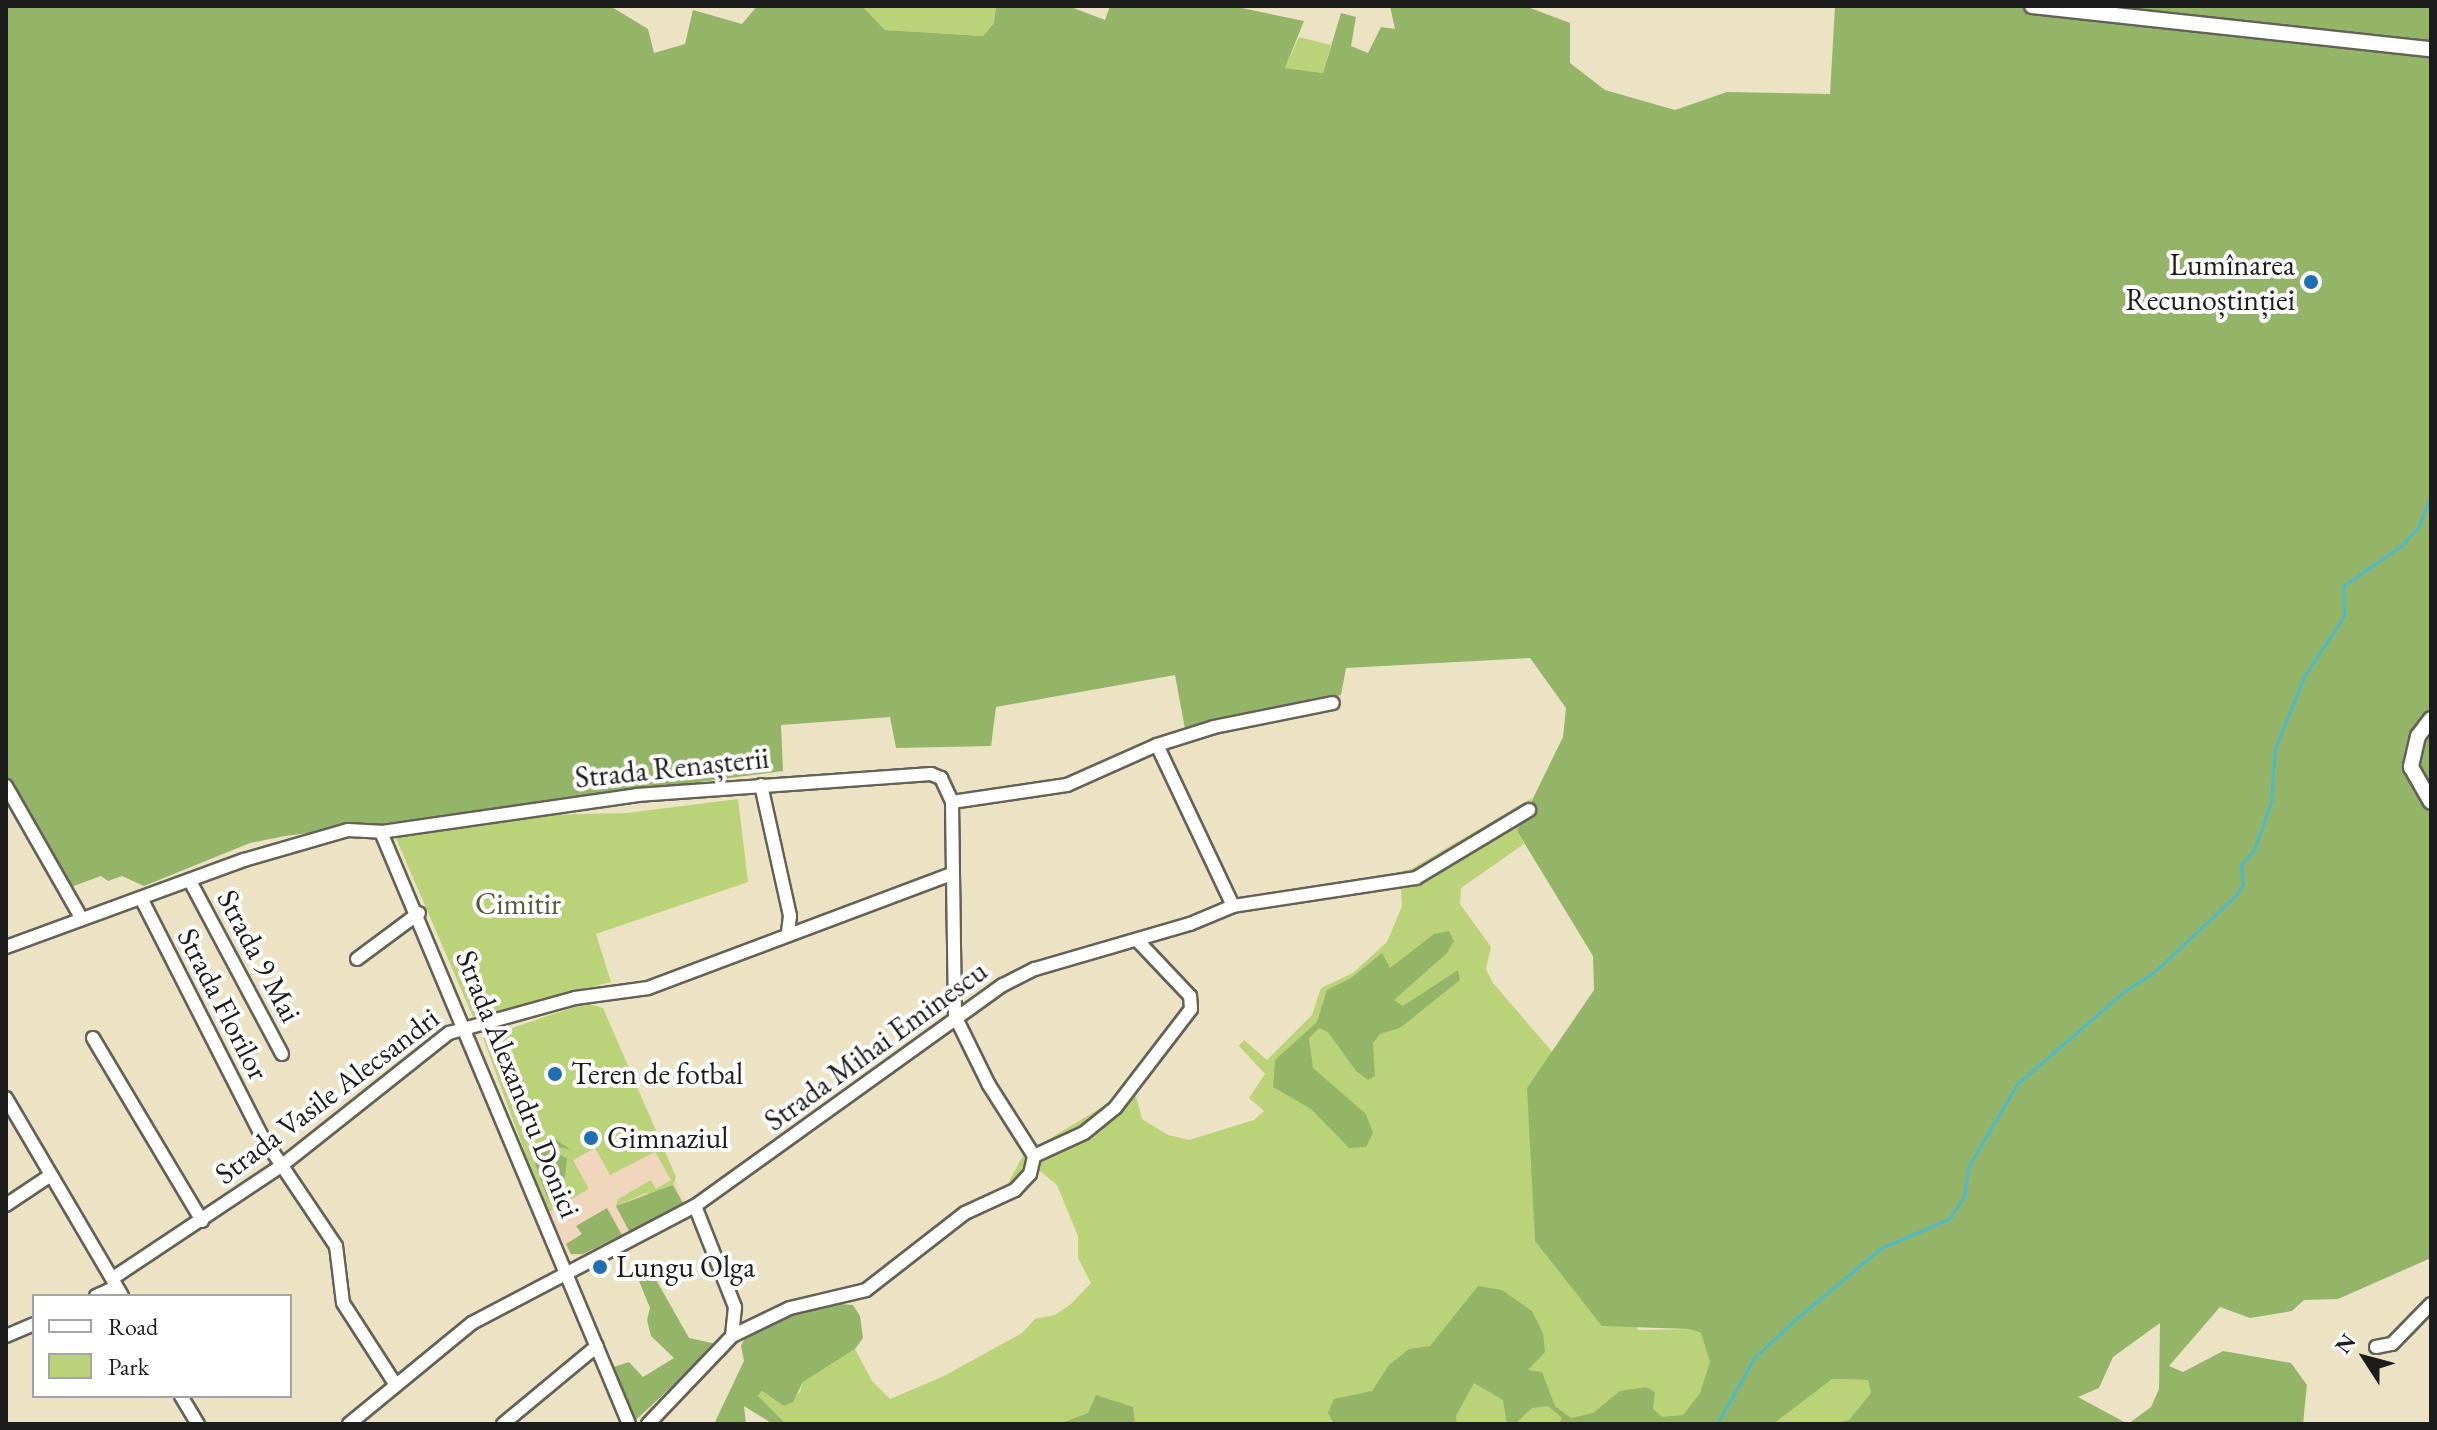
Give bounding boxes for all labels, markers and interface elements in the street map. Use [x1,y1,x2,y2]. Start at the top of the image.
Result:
place label: Lumînarea Recunoștinției [2125,247,2295,318]
marker: Lumînarea Recunoștinției [2302,273,2320,291]
street label: Strada Renașterii [573,740,771,796]
street label: Strada 9 Mai [209,884,309,1028]
park label: Cimitir [475,886,561,922]
street label: Strada Florilor [169,922,277,1086]
street label: Strada Alexandru Donici [448,945,588,1223]
street label: Strada Mihai Eminescu [758,953,994,1139]
street label: Strada Vasile Alecsandri [208,1000,446,1192]
place label: Teren de fotbal [571,1056,743,1092]
marker: Teren de fotbal [546,1065,564,1083]
place label: Gimnaziul [607,1120,728,1156]
marker: Gimnaziul [582,1129,600,1147]
place label: Lungu Olga [616,1249,755,1285]
marker: Lungu Olga [591,1258,609,1276]
legend [32,1294,292,1398]
text: Road [108,1311,158,1342]
north arrow [2325,1318,2405,1398]
text: N [2328,1328,2362,1359]
text: Park [108,1351,149,1382]

